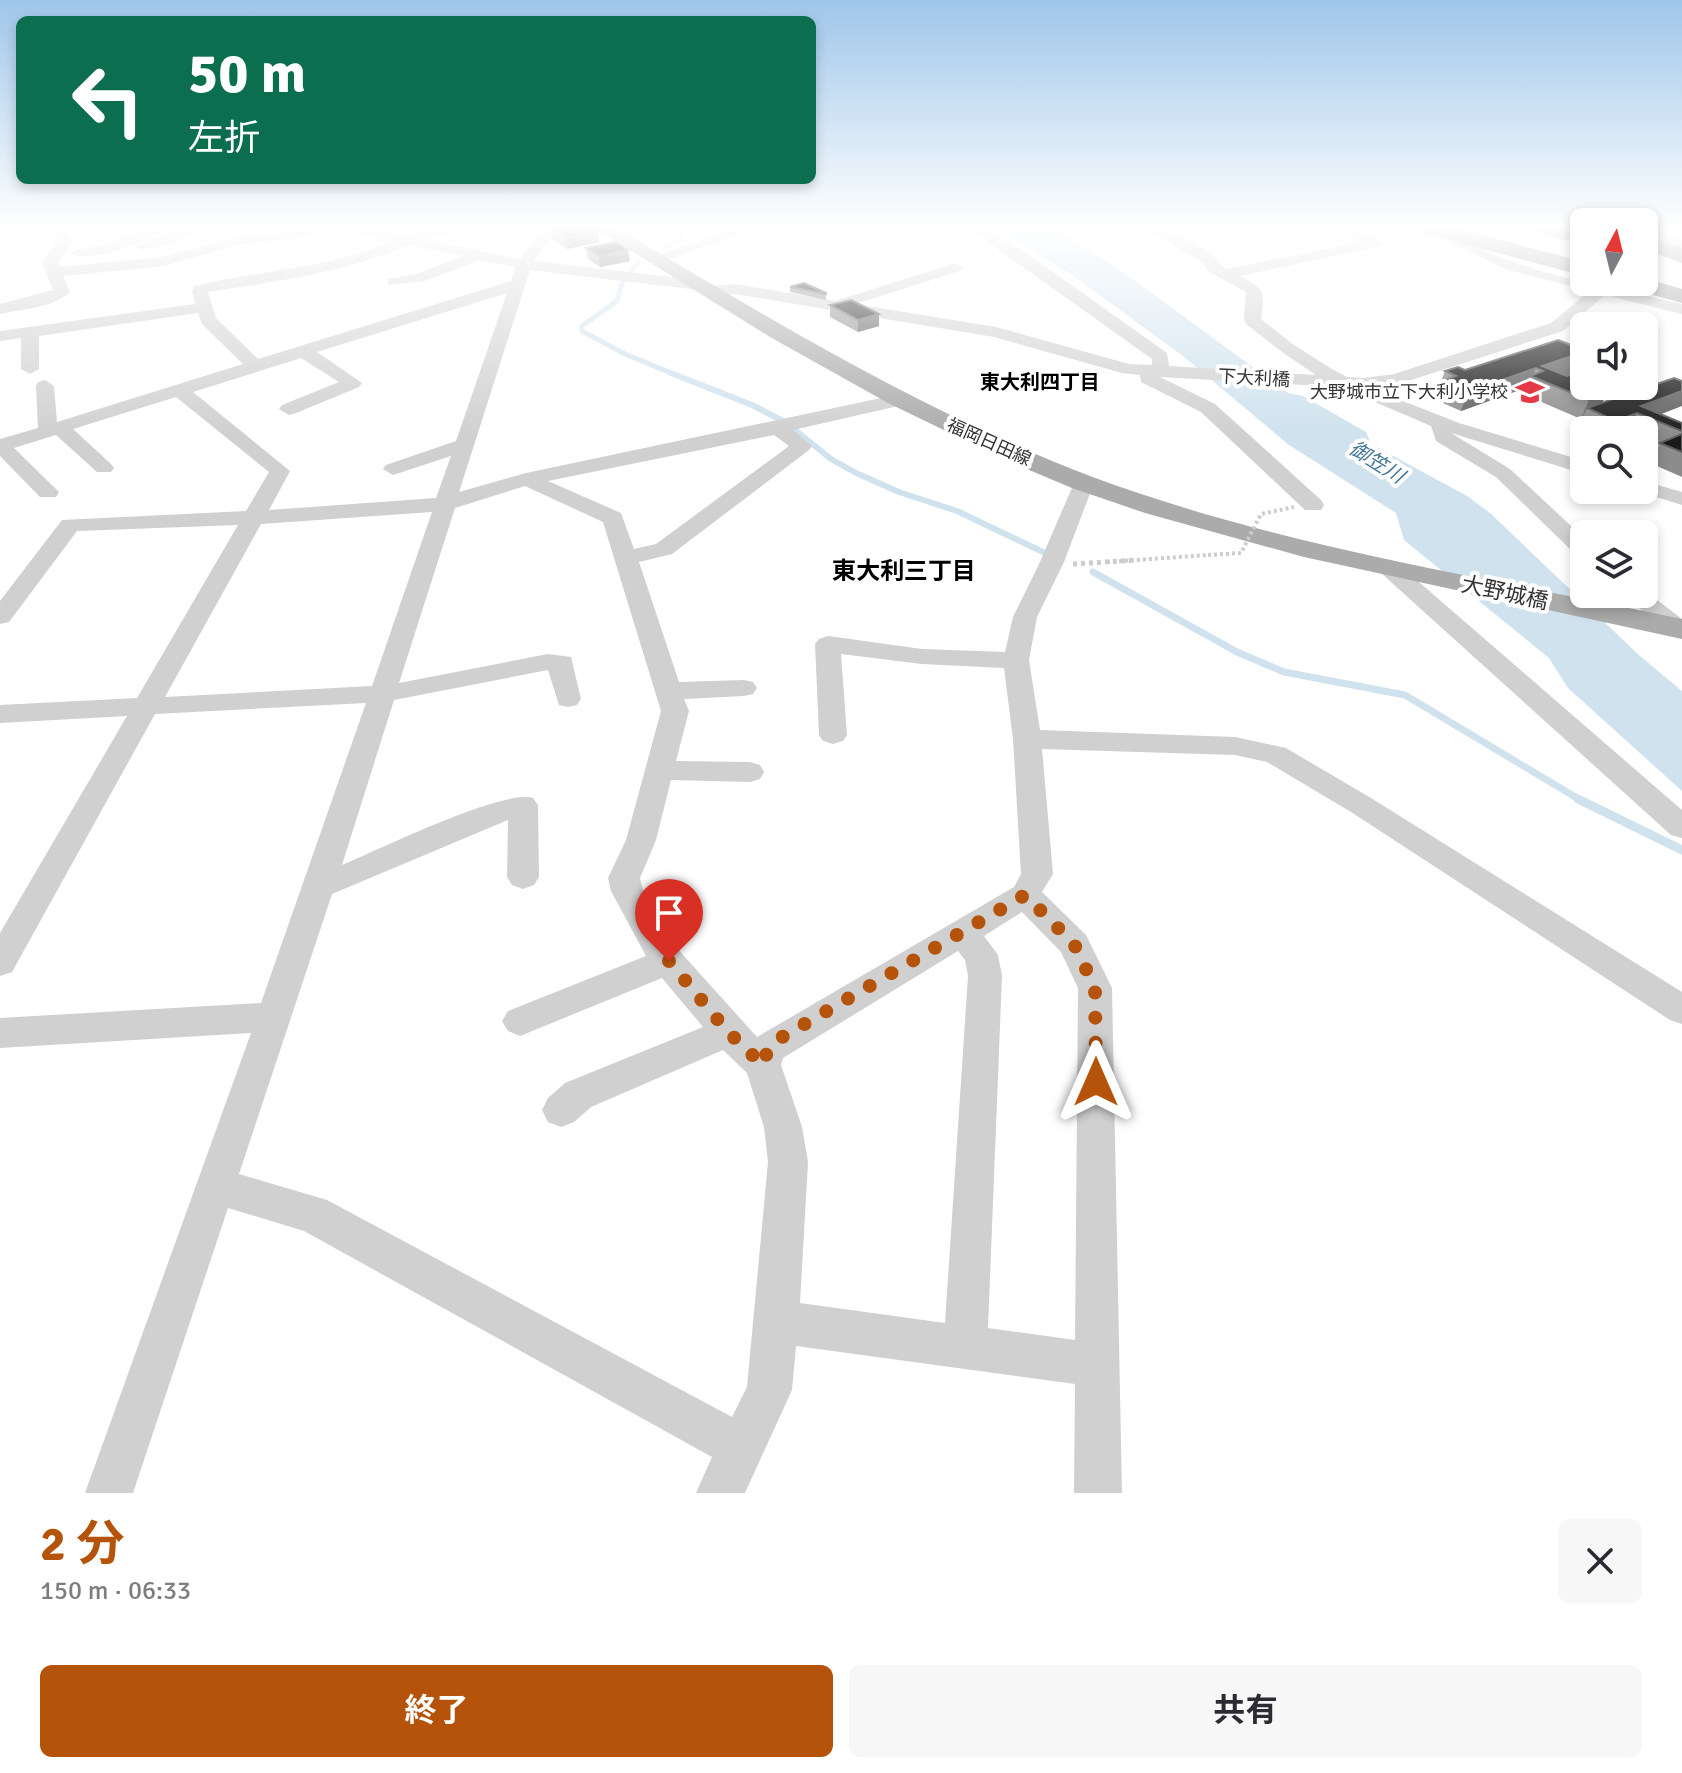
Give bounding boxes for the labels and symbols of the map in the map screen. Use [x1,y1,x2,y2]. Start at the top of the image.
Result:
north arrow [1570,208,1658,296]
street label: 下大利橋 [1217,365,1291,391]
district label: 東大利四丁目 [980,370,1100,395]
school or university icon: 大野城市立下大利小学校 [1515,377,1545,407]
place label: 大野城市立下大利小学校 [1310,381,1508,403]
street label: 福岡日田線 [943,414,1035,470]
water label: 御笠川 [1345,436,1410,490]
district label: 東大利三丁目 [832,556,976,586]
street label: 大野城橋 [1459,570,1551,615]
pin [635,879,703,961]
position arrow [1054,1040,1138,1124]

